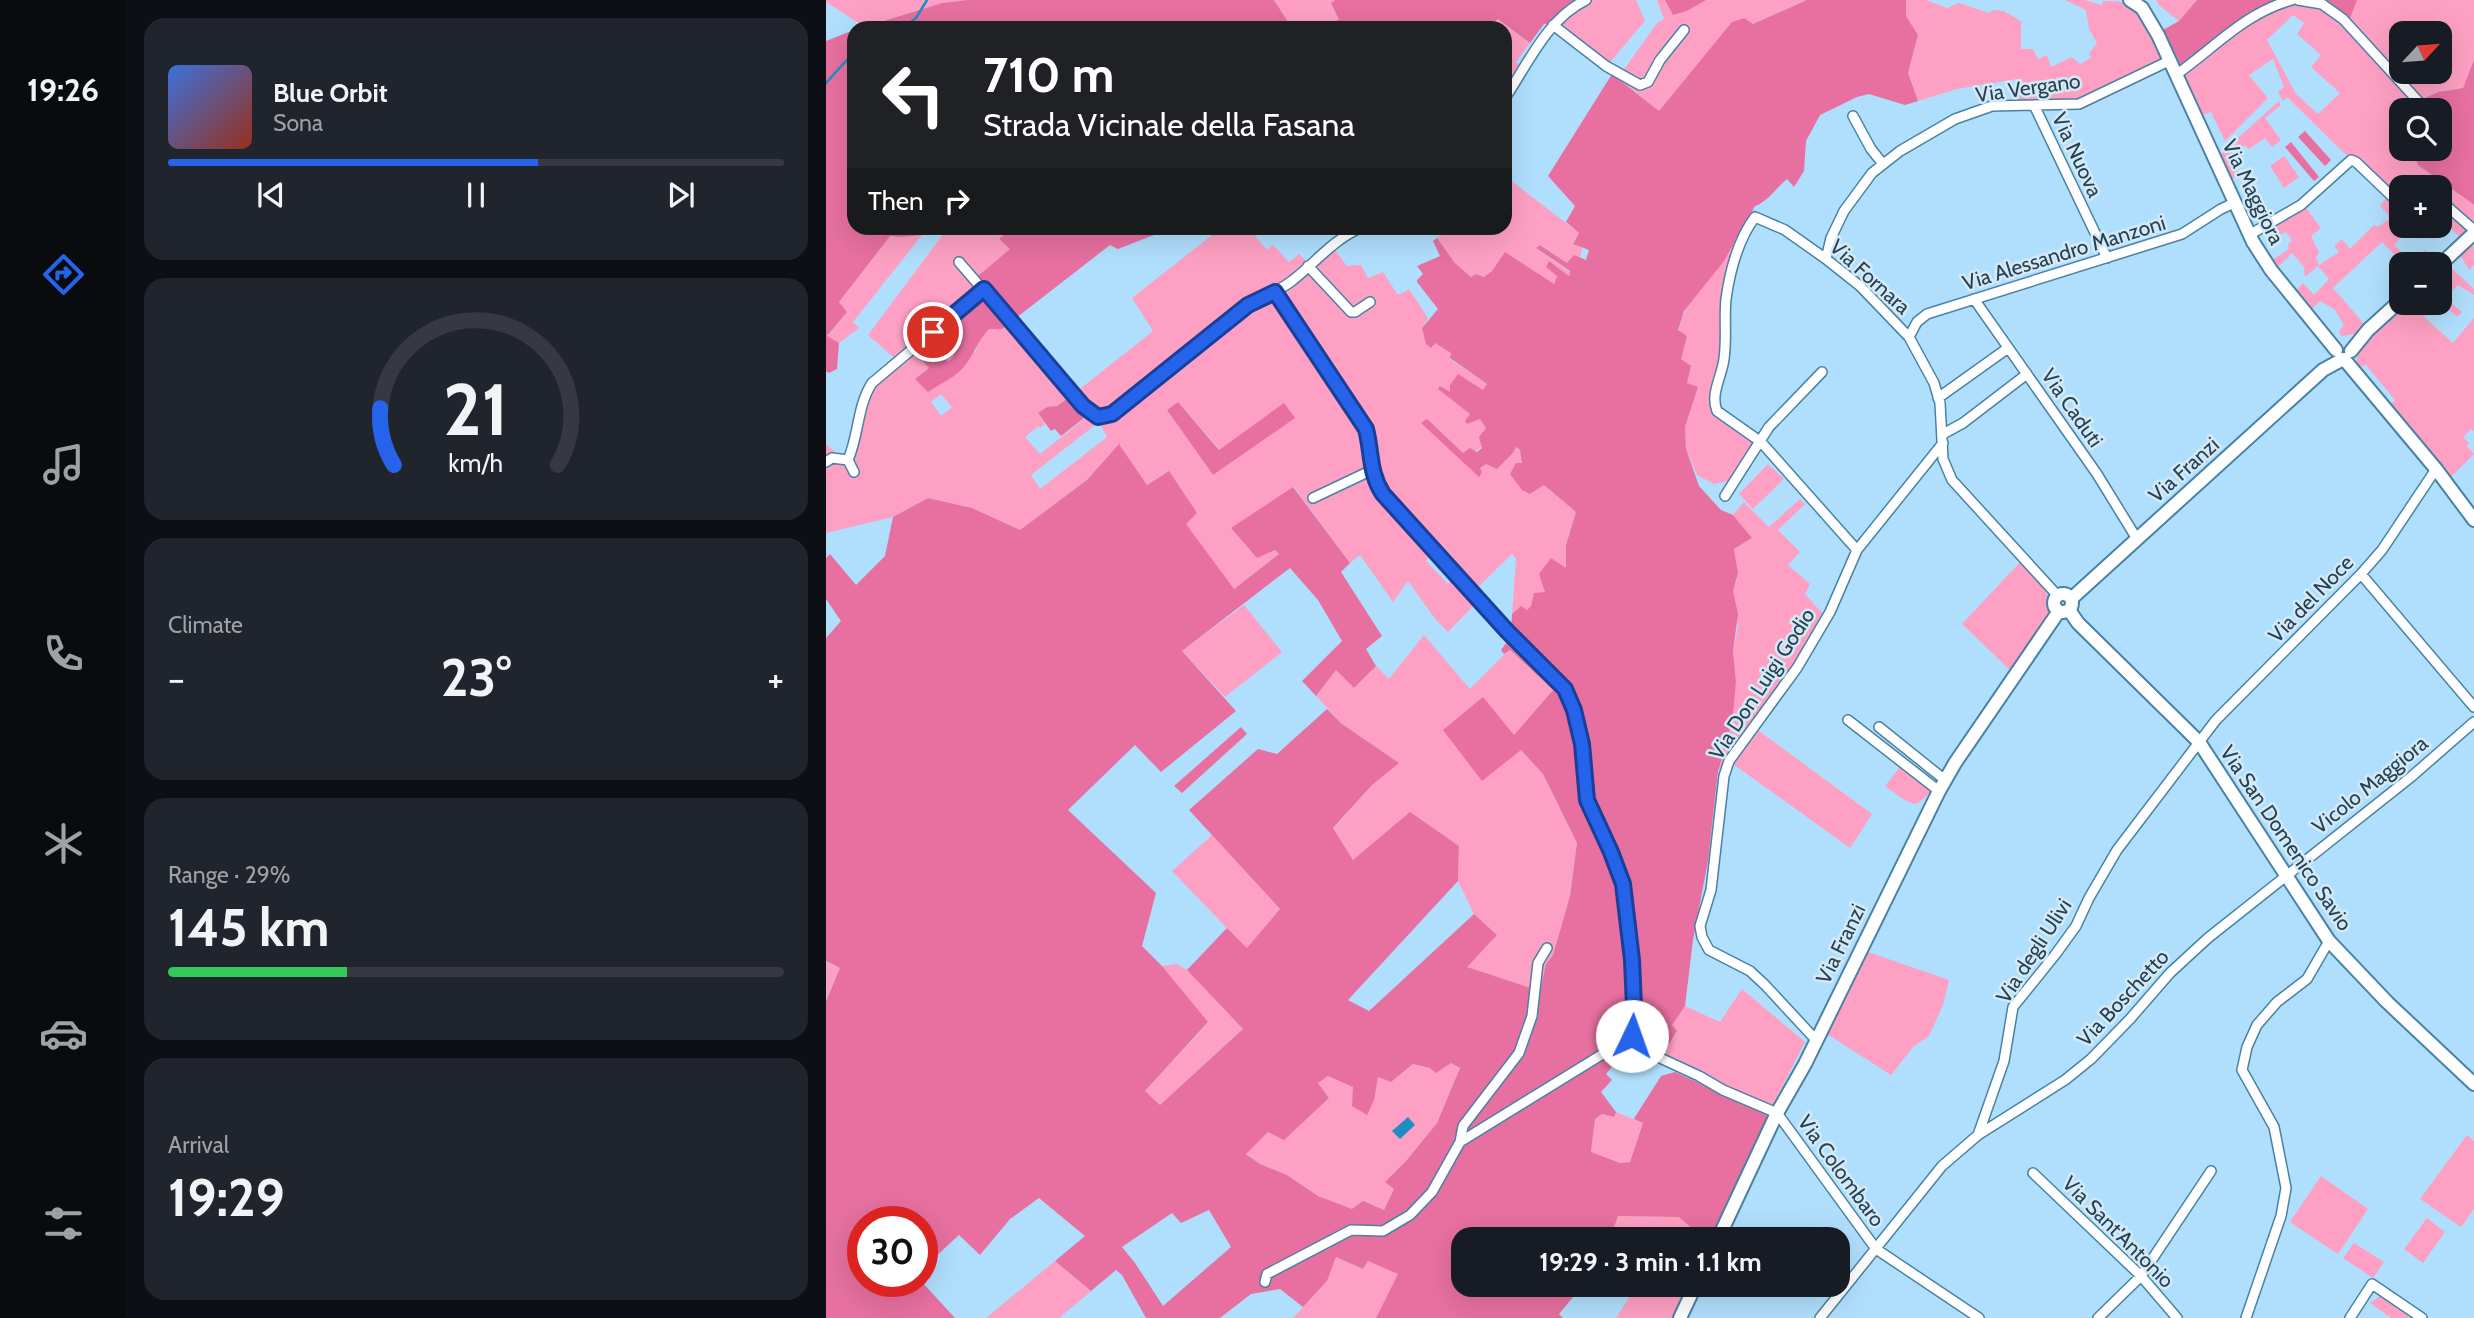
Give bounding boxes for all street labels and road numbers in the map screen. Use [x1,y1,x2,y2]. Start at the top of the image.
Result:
street label: Via Vergano [1974,68,2082,107]
street label: Via Nuova [2047,109,2108,201]
street label: Via Maggiora [2217,135,2290,248]
street label: Via Alessandro Manzoni [1959,210,2168,295]
street label: Via Fornara [1825,234,1916,319]
street label: Via Caduti [2036,364,2109,452]
street label: Via Franzi [2143,432,2224,508]
street label: Via del Noce [2263,550,2358,647]
street label: Via Don Luigi Godio [1703,603,1820,764]
street label: Vicolo Maggiora [2307,730,2432,839]
street label: Via San Domenico Savio [2215,740,2358,935]
street label: Via degli Ulivi [1991,894,2077,1007]
street label: Via Franzi [1811,900,1871,988]
street label: Via Boschetto [2072,944,2174,1051]
street label: Via Colombaro [1793,1110,1890,1231]
street label: Via Sant'Antonio [2057,1171,2179,1293]

